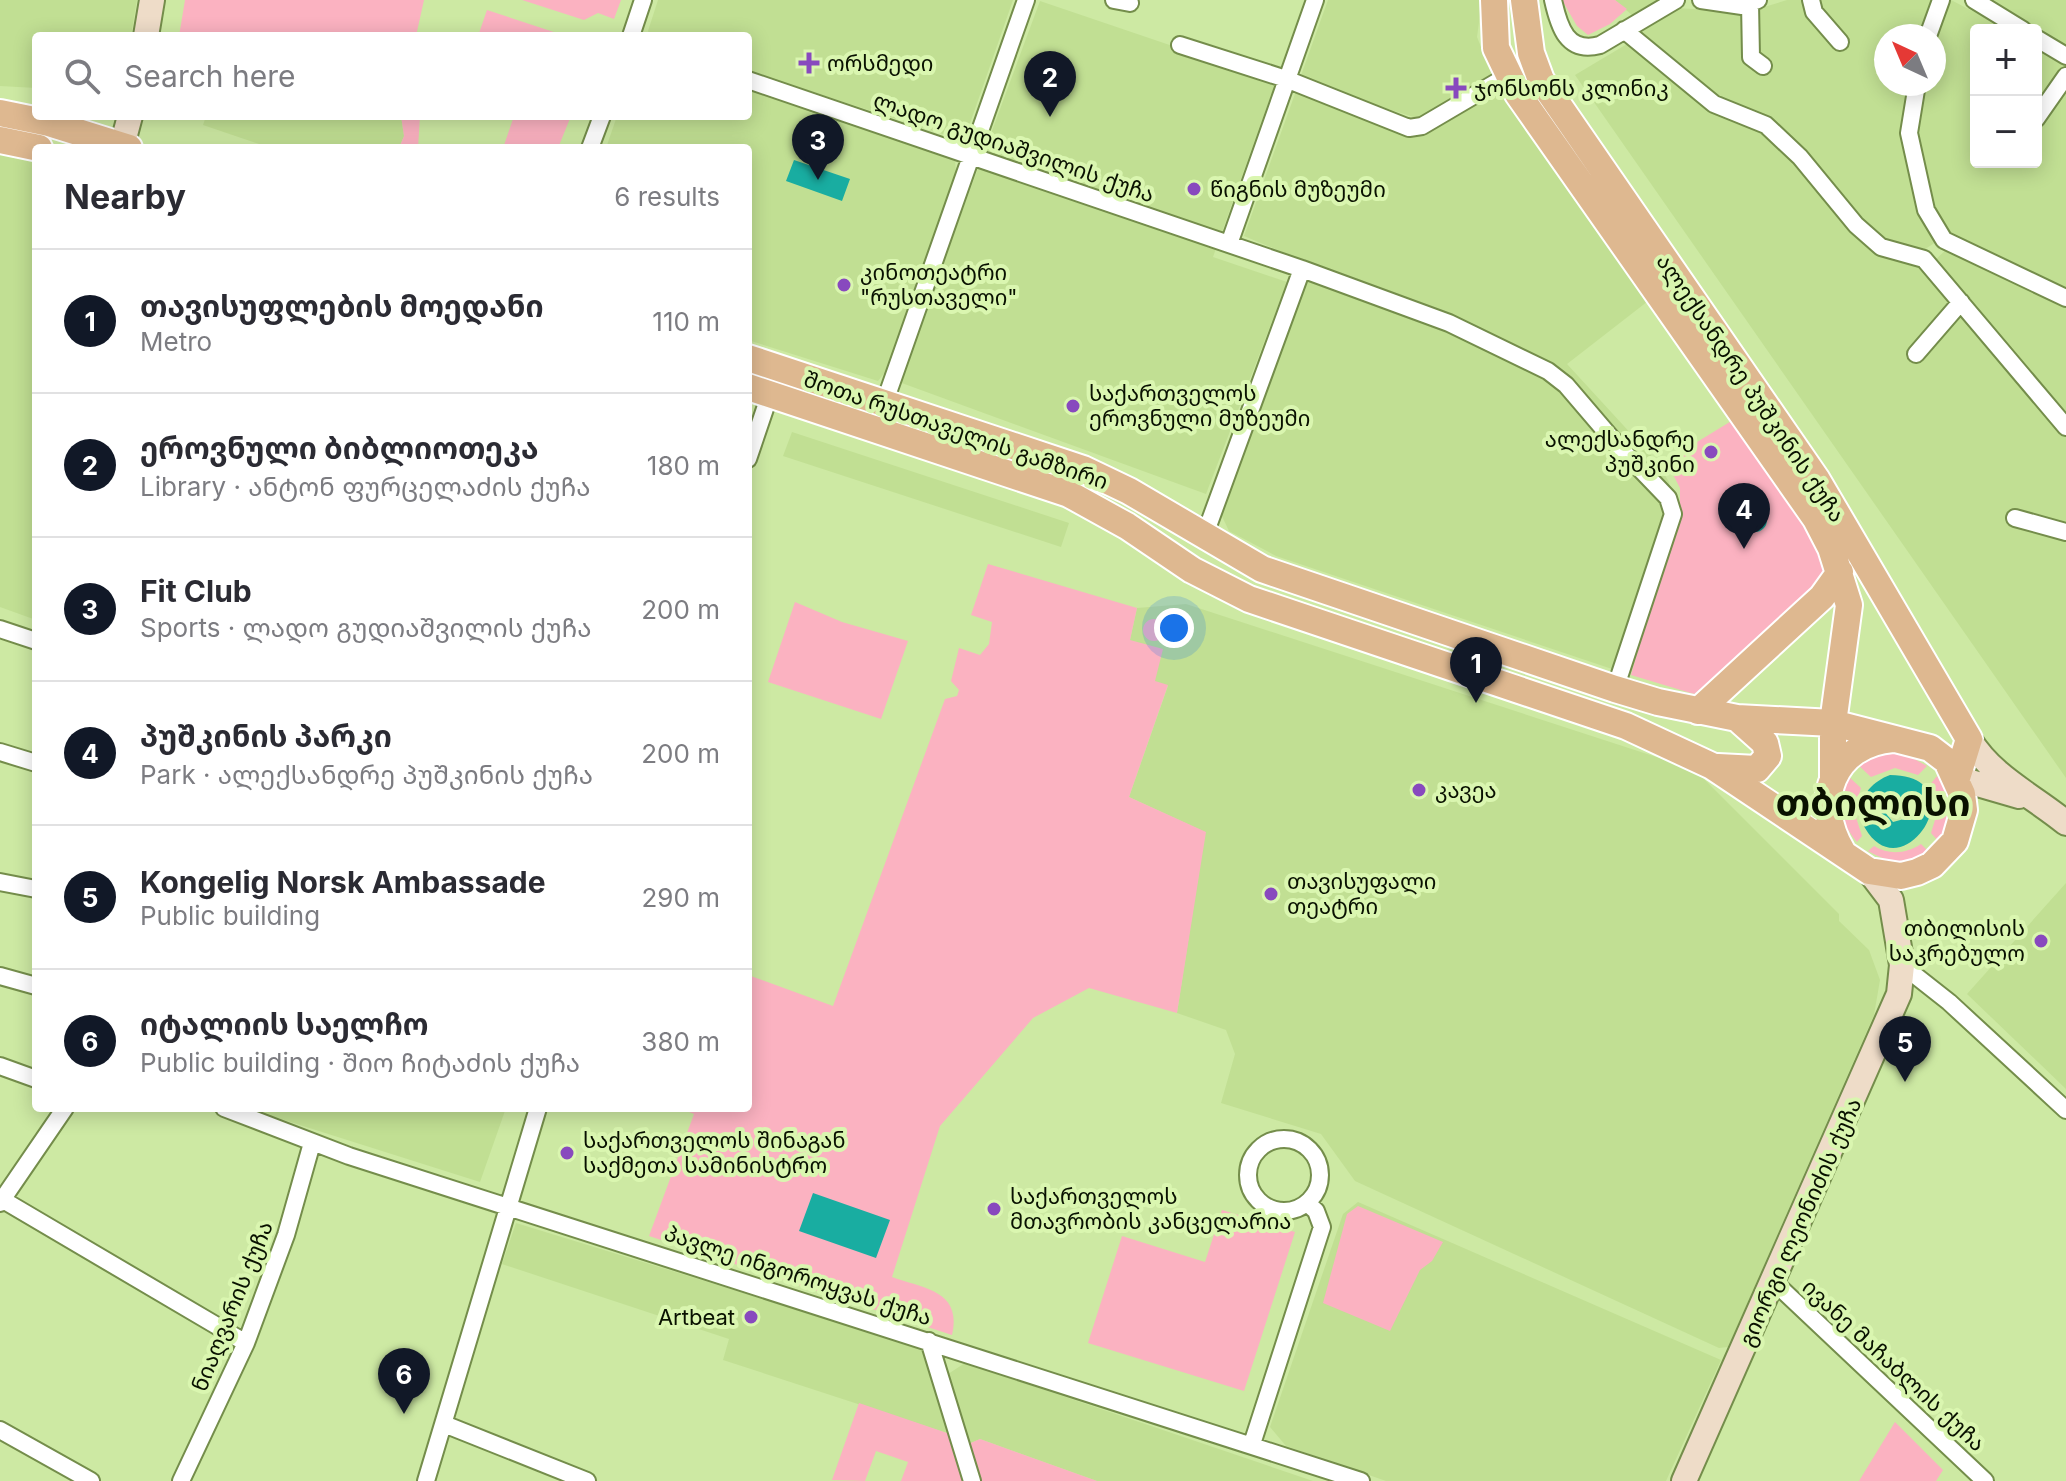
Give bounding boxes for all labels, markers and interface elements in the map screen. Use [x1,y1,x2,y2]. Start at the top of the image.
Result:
north arrow [1874,24,1946,96]
map controls [1970,24,2042,168]
button: + [1970,24,2042,96]
search box [32,32,752,120]
place label: ორსმედი [827,50,933,77]
pin: 2 [1024,51,1076,117]
marker: ორსმედი [798,52,820,74]
icon: search [60,54,104,98]
text: Search here [124,58,296,94]
place label: ჯონსონს კლინიკ [1474,75,1669,102]
marker: ჯონსონს კლინიკ [1445,77,1467,99]
street label: ლადო გუდიაშვილის ქუჩა [870,87,1158,208]
button: − [1970,96,2042,168]
pin: 3 [792,114,844,180]
text: Nearby [64,176,186,217]
place label: წიგნის მუზეუმი [1210,176,1386,202]
marker: წიგნის მუზეუმი [1185,180,1203,198]
text: 6 results [614,181,720,212]
street label: ალექსანდრე პუშკინის ქუჩა [1651,249,1851,527]
place label: კინოთეატრი "რუსთაველი" [860,259,1018,311]
marker: კინოთეატრი "რუსთაველი" [835,276,853,294]
text: თავისუფლების მოედანი [140,288,544,324]
text: 1 [84,306,96,337]
text: 110 m [652,306,720,337]
text: Metro [140,326,212,357]
street label: შოთა რუსთაველის გამზირი [800,366,1111,495]
place label: საქართველოს ეროვნული მუზეუმი [1089,380,1310,432]
marker: საქართველოს ეროვნული მუზეუმი [1064,397,1082,415]
place label: ალექსანდრე პუშკინი [1545,426,1695,477]
text: ეროვნული ბიბლიოთეკა [140,430,538,466]
marker: ალექსანდრე პუშკინი [1702,443,1720,461]
text: 2 [82,450,98,481]
text: 180 m [647,450,720,481]
text: Library · ანტონ ფურცელაძის ქუჩა [140,471,591,502]
pin: 4 [1718,483,1770,549]
text: Fit Club [140,573,252,609]
text: 3 [82,594,98,625]
text: 200 m [641,594,720,625]
your location [1154,608,1194,648]
text: Sports · ლადო გუდიაშვილის ქუჩა [140,612,592,643]
pin: 1 [1450,637,1502,703]
text: პუშკინის პარკი [140,718,392,754]
text: 4 [81,738,99,769]
text: 200 m [641,738,720,769]
text: Park · ალექსანდრე პუშკინის ქუჩა [140,759,593,790]
place label: კავეა [1435,777,1497,803]
district label: თბილისი [1776,779,1970,826]
marker: კავეა [1410,781,1428,799]
text: Kongelig Norsk Ambassade [140,864,546,900]
place label: თავისუფალი თეატრი [1287,868,1437,919]
text: 5 [82,882,98,913]
text: 290 m [642,882,720,913]
marker: თავისუფალი თეატრი [1262,885,1280,903]
text: Public building [140,900,320,931]
place label: თბილისის საკრებულო [1889,915,2025,967]
marker: თბილისის საკრებულო [2032,932,2050,950]
text: იტალიის საელჩო [140,1006,429,1042]
pin: 5 [1879,1016,1931,1082]
text: 6 [82,1026,98,1057]
text: 380 m [641,1026,720,1057]
text: Public building · შიო ჩიტაძის ქუჩა [140,1047,580,1078]
street label: გიორგი ლეონიძის ქუჩა [1733,1094,1868,1351]
place label: საქართველოს შინაგან საქმეთა სამინისტრო [583,1127,846,1178]
marker: საქართველოს შინაგან საქმეთა სამინისტრო [558,1144,576,1162]
place label: საქართველოს მთავრობის კანცელარია [1010,1183,1291,1235]
marker: საქართველოს მთავრობის კანცელარია [985,1200,1003,1218]
street label: ნიაღვარის ქუჩა [186,1217,279,1395]
street label: პავლე ინგოროყვას ქუჩა [661,1219,935,1331]
street label: ივანე მაჩაბლის ქუჩა [1797,1274,1991,1457]
place label: Artbeat [658,1304,735,1330]
marker: Artbeat [742,1308,760,1326]
pin: 6 [378,1348,430,1414]

